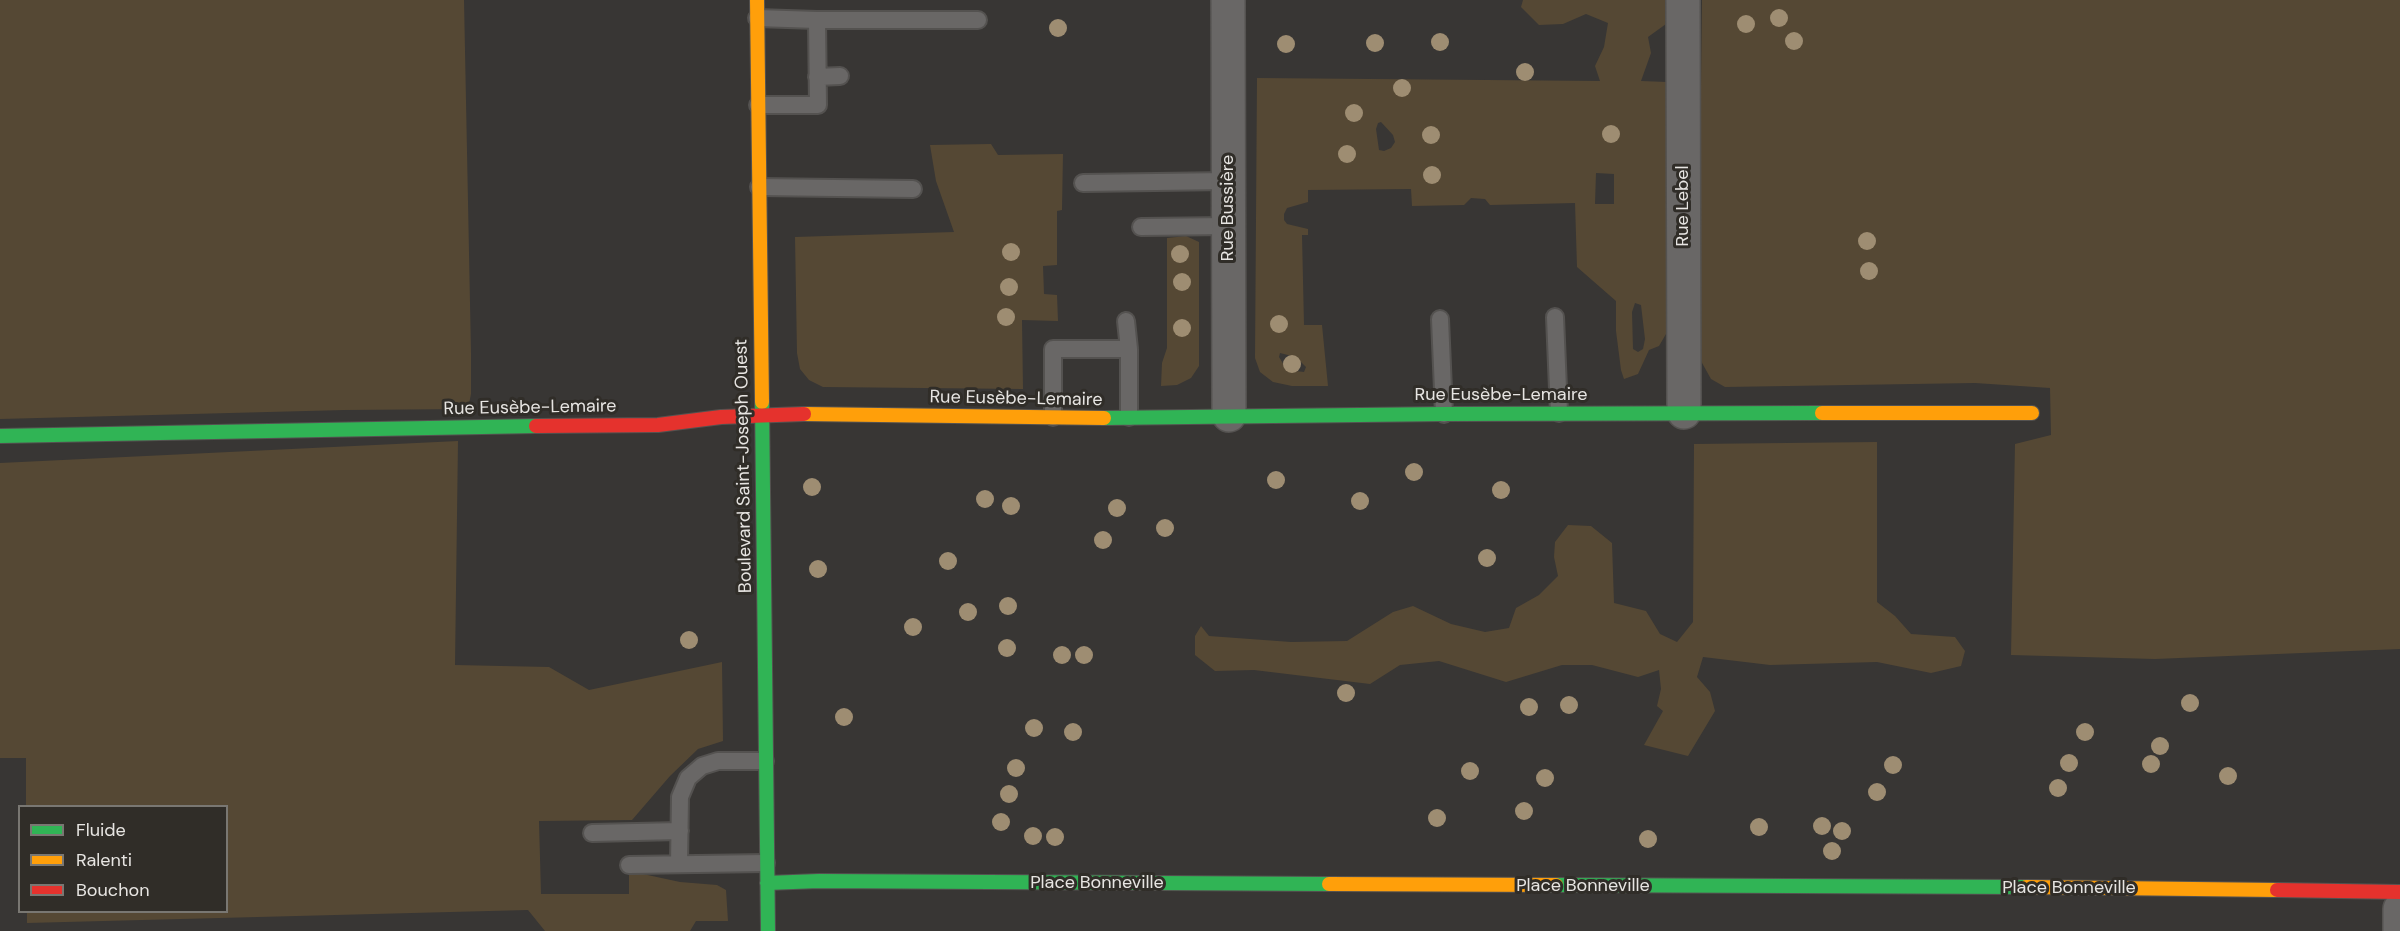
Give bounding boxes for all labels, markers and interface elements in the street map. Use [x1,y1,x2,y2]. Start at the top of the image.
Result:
street label: Rue Bussière [1217,155,1239,261]
street label: Rue Lebel [1672,166,1694,246]
street label: Boulevard Saint-Joseph Ouest [731,339,757,593]
street label: Rue Eusèbe-Lemaire [1414,384,1588,406]
street label: Rue Eusèbe-Lemaire [929,387,1103,411]
street label: Rue Eusèbe-Lemaire [443,396,617,420]
legend [18,805,228,913]
text: Fluide [76,818,126,842]
text: Ralenti [76,848,132,872]
street label: Place Bonneville [1030,872,1164,894]
street label: Place Bonneville [1516,875,1650,897]
street label: Place Bonneville [2002,877,2136,899]
text: Bouchon [76,878,150,902]

